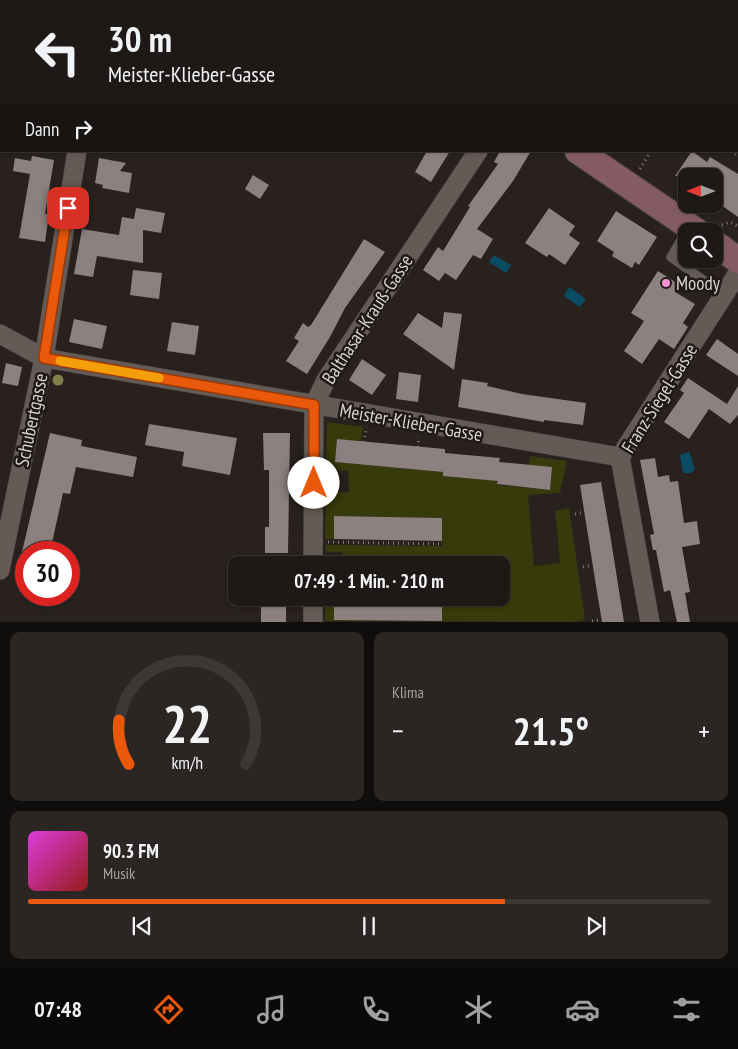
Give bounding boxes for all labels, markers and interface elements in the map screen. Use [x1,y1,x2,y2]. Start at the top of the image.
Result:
text: 30 m [108,16,172,62]
icon: left [25,20,90,85]
text: Meister-Klieber-Gasse [108,60,275,88]
icon: right [69,115,97,143]
text: Dann [25,117,59,141]
north arrow [678,168,722,212]
map controls [678,168,723,268]
pin [47,187,89,229]
icon: arrive [54,194,82,222]
button: search [678,223,723,268]
street label: Balthasar-Krauß-Gasse [316,250,418,388]
place label: Moody [676,271,721,295]
marker: Moody [660,277,672,289]
street label: Franz-Siegel-Gasse [616,339,702,457]
street label: Schubertgasse [9,371,53,469]
street label: Meister-Klieber-Gasse [338,398,484,446]
position arrow [287,456,339,508]
speed limit sign: 30 [15,541,80,606]
text: 07:49 · 1 Min. · 210 m [294,569,444,593]
text: Klima [392,682,424,702]
text: 22 [162,690,212,757]
text: 21.5° [513,706,589,755]
text: − [392,712,404,749]
text: + [698,712,710,749]
text: km/h [171,751,203,774]
text: 90.3 FM [103,839,159,863]
text: Musik [103,863,135,883]
icon: previous [128,912,156,940]
icon: pause [355,912,383,940]
icon: next [582,912,610,940]
icon: directions [151,992,186,1027]
icon: music [254,992,289,1027]
icon: phone [358,992,393,1027]
icon: climate [461,992,496,1027]
icon: car [565,992,600,1027]
icon: filters [669,992,704,1027]
text: 07:48 [34,995,82,1023]

